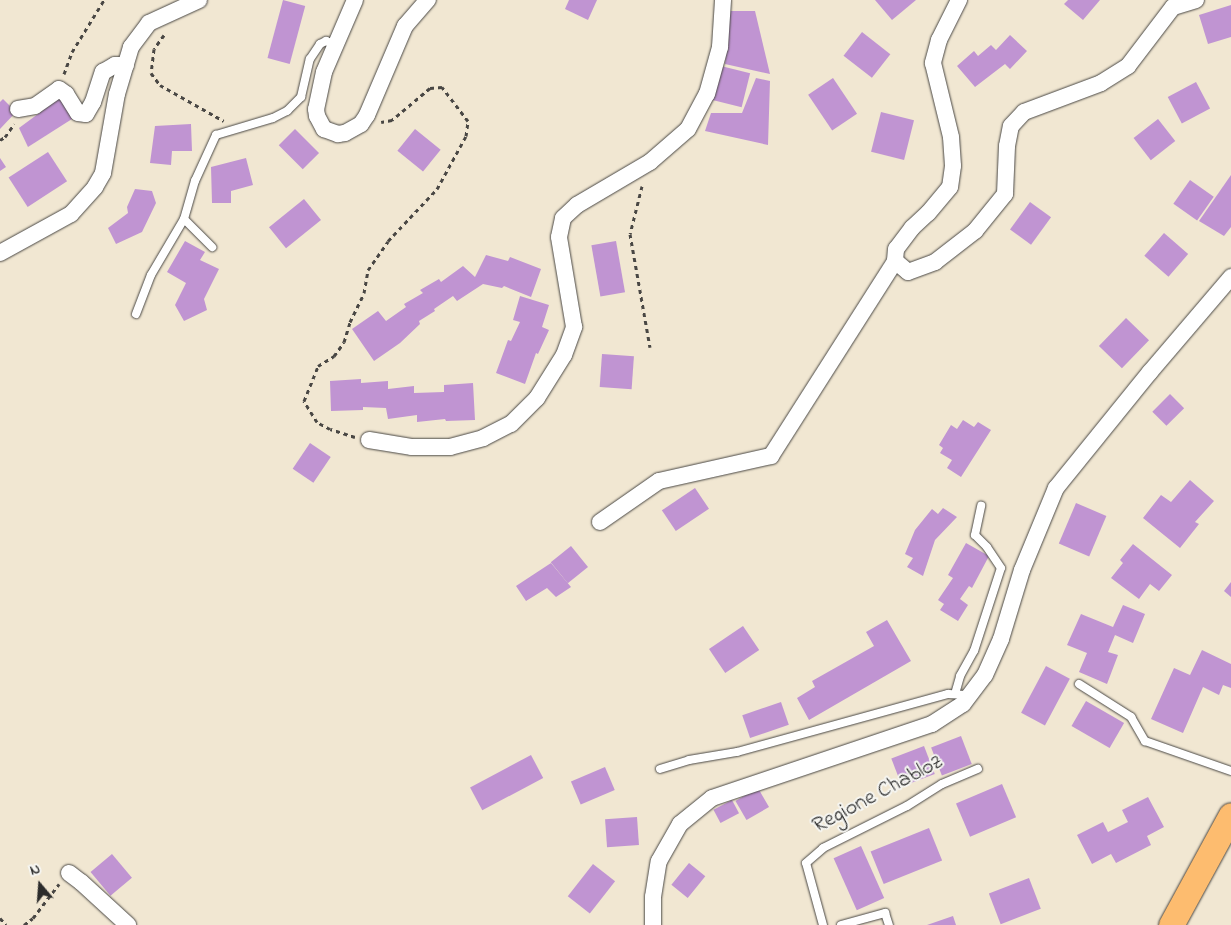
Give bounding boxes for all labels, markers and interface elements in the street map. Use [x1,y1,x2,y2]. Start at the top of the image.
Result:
street label: Regione Chabloz [809,750,947,840]
text: N [27,859,43,882]
north arrow [15,860,65,910]

